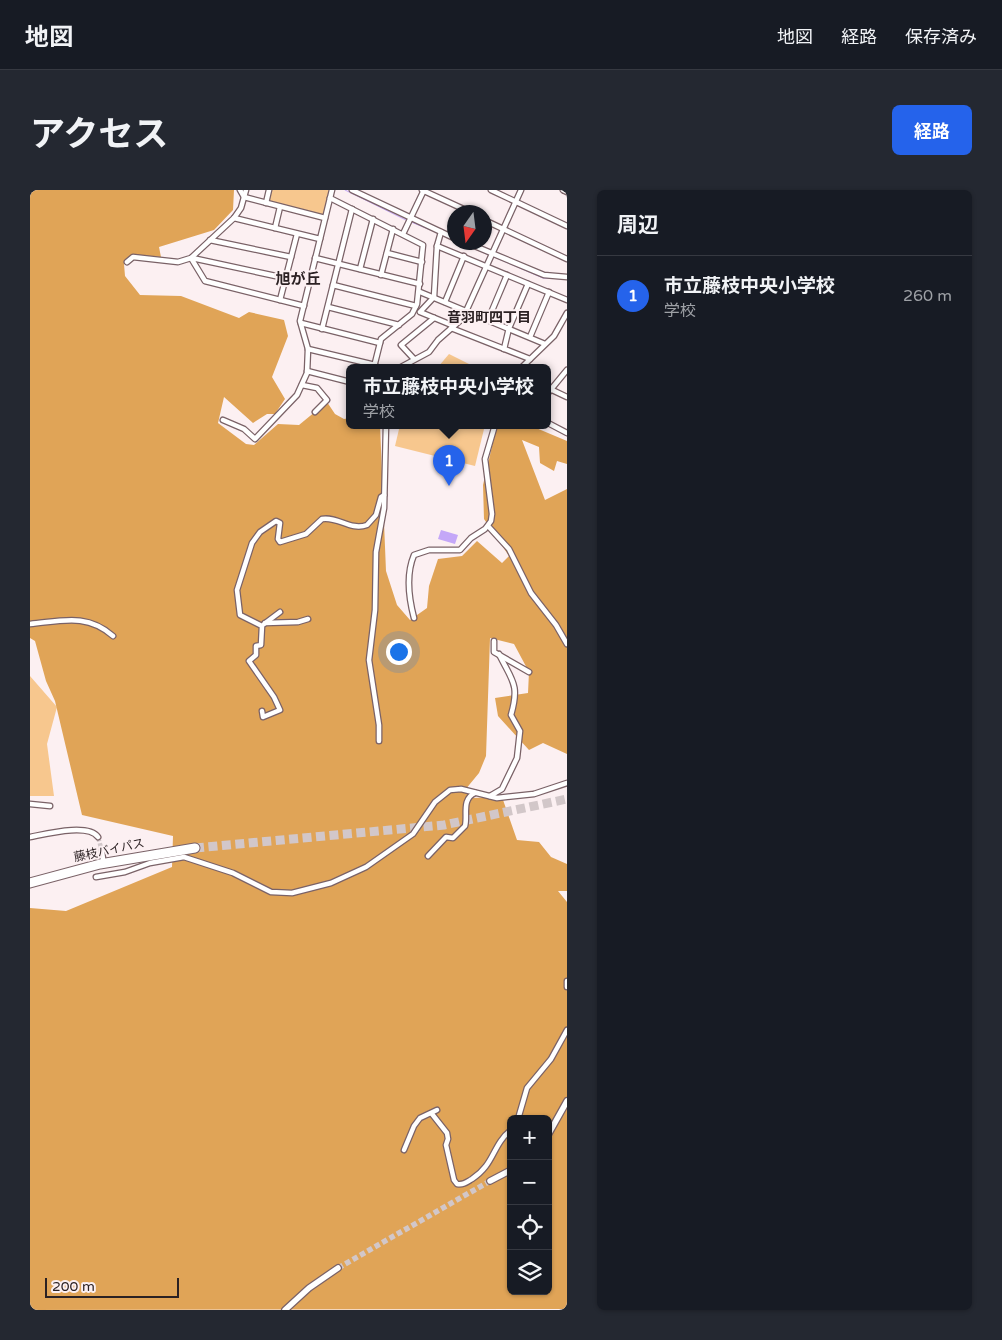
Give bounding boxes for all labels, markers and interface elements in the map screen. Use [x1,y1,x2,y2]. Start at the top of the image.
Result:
text: 地図 [25,23,73,52]
text: 地図 [777,26,813,48]
text: 経路 [841,26,877,48]
text: 保存済み [905,26,977,48]
button: 経路 [892,105,972,155]
text: アクセス [30,114,168,156]
north arrow [447,205,492,250]
text: 周辺 [617,213,659,238]
district label: 旭が丘 [275,270,321,288]
text: 市立藤枝中央小学校 [664,275,835,297]
text: 1 [628,286,638,306]
text: 260 m [903,286,952,306]
text: 学校 [664,301,696,321]
district label: 音羽町四丁目 [447,309,531,326]
popup [346,364,551,429]
text: 市立藤枝中央小学校 [363,376,534,398]
text: 学校 [363,402,395,422]
pin: 1 [433,445,465,486]
your location [386,639,412,665]
street label: 藤枝バイパス [72,836,146,864]
map controls [507,1115,552,1295]
button: + [507,1115,552,1160]
button: − [507,1160,552,1205]
button: locate [507,1205,552,1250]
button: layers [507,1250,552,1295]
scale bar [45,1275,179,1298]
text: 200 m [52,1278,95,1295]

